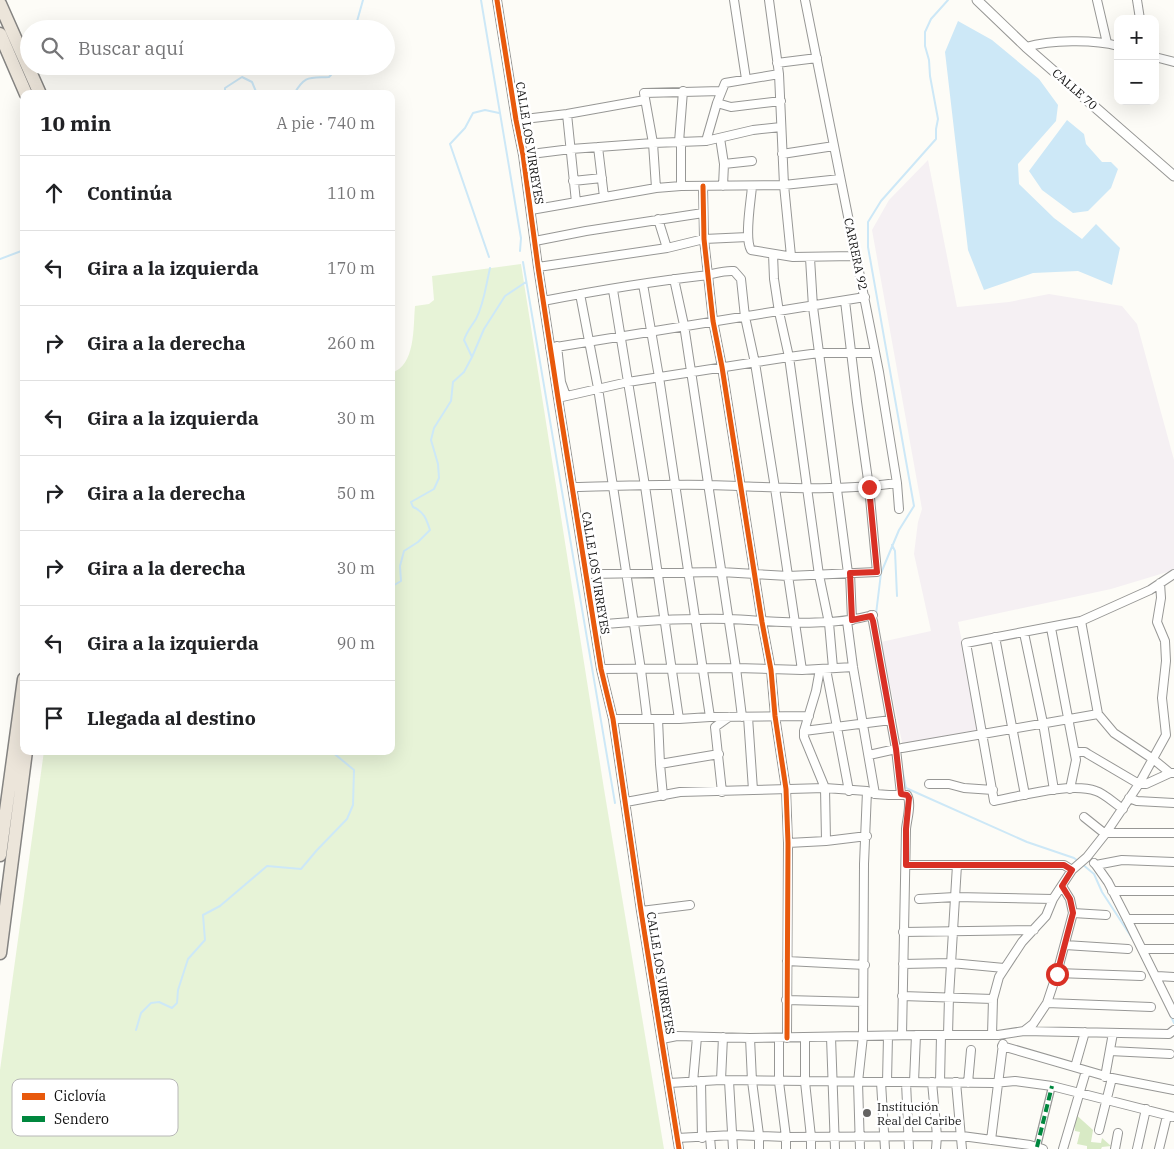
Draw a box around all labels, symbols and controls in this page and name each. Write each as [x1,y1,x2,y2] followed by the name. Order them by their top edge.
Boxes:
[1114,15,1159,105] map controls
[1114,15,1159,60] button: +
[20,20,395,75] search box
[38,34,66,62] icon: search
[78,36,184,60] text: Buscar aquí
[1114,60,1159,105] button: −
[1049,65,1101,113] street label: CALLE 70
[513,81,547,205] street label: CALLE LOS VIRREYES
[40,109,111,137] text: 10 min
[277,113,375,133] text: A pie · 740 m
[40,179,68,207] icon: ahead
[87,181,172,205] text: Continúa
[327,183,375,203] text: 110 m
[841,217,871,291] street label: CARRERA 92
[40,254,68,282] icon: left
[87,256,259,280] text: Gira a la izquierda
[327,258,375,278] text: 170 m
[40,329,68,357] icon: right
[87,331,246,355] text: Gira a la derecha
[327,333,375,353] text: 260 m
[40,404,68,432] icon: left
[87,406,259,430] text: Gira a la izquierda
[337,408,375,428] text: 30 m
[858,476,881,499] route end
[40,479,68,507] icon: right
[87,481,246,505] text: Gira a la derecha
[337,483,375,503] text: 50 m
[579,511,613,635] street label: CALLE LOS VIRREYES
[40,554,68,582] icon: right
[87,556,246,580] text: Gira a la derecha
[337,558,375,578] text: 30 m
[40,629,68,657] icon: left
[87,631,259,655] text: Gira a la izquierda
[337,633,375,653] text: 90 m
[40,704,68,732] icon: arrive
[87,706,256,730] text: Llegada al destino
[644,911,678,1035] street label: CALLE LOS VIRREYES
[1046,963,1069,986] route start
[12,1079,178,1136] legend
[54,1087,107,1105] text: Ciclovía
[877,1099,962,1128] place label: Institución Real del Caribe
[861,1107,873,1119] marker: Institución Real del Caribe
[54,1110,109,1128] text: Sendero

